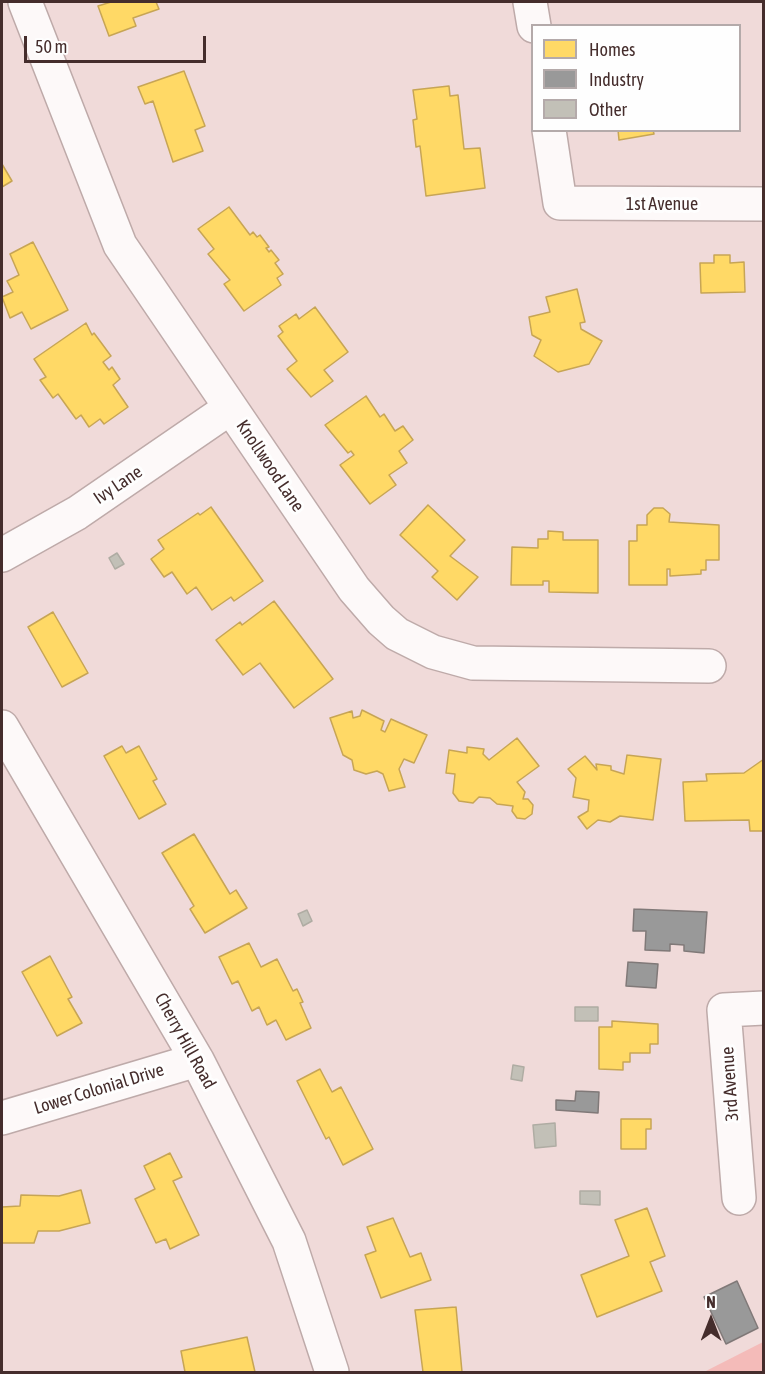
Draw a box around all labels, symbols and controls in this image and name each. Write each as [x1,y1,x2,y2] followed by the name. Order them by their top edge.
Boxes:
[27,24,208,62] scale bar
[531,24,741,132] legend
[35,36,67,57] text: 50 m
[589,39,635,60] text: Homes
[589,69,644,90] text: Industry
[589,99,627,120] text: Other
[626,193,698,215] street label: 1st Avenue
[231,416,309,516] street label: Knollwood Lane
[90,461,146,509] street label: Ivy Lane
[150,989,220,1093] street label: Cherry Hill Road
[717,1046,743,1122] street label: 3rd Avenue
[31,1059,167,1119] street label: Lower Colonial Drive
[681,1290,741,1350] north arrow
[706,1293,716,1311] text: N

